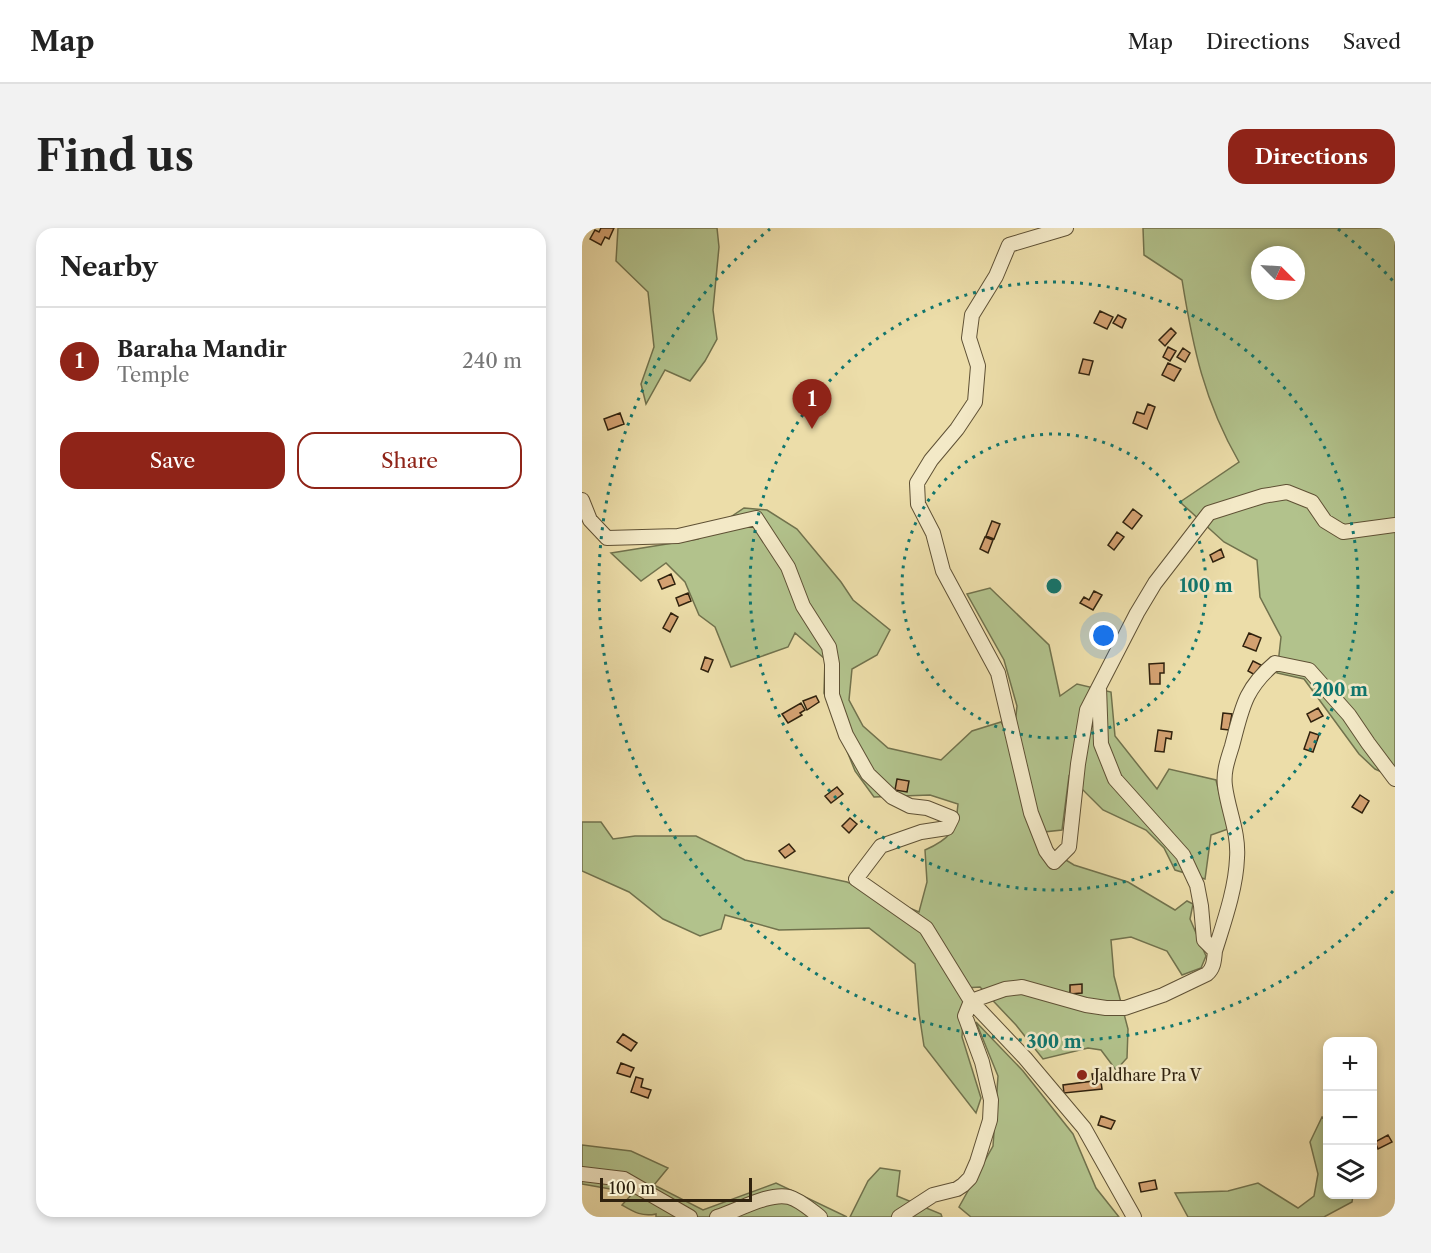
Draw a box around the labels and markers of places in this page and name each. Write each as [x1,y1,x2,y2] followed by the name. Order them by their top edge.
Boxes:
[792,380,832,429] pin: 1
[1044,576,1064,596] centre of rings
[1091,1065,1202,1085] place label: Jaldhare Pra V
[1075,1068,1089,1082] marker: Jaldhare Pra V

